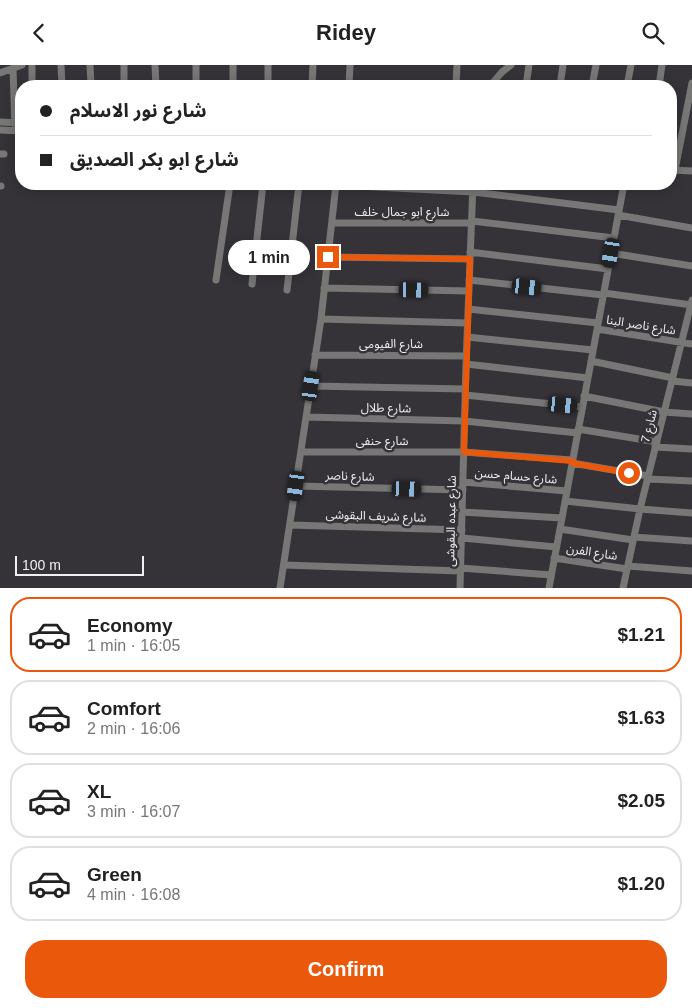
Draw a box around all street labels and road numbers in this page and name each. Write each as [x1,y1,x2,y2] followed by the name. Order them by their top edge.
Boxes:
[355,205,449,221] street label: شارع ابو جمال خلف
[605,313,677,339] street label: شارع ناصر البنا
[359,337,423,353] street label: شارع الفيومى
[361,401,411,417] street label: شارع طلال
[638,408,662,444] street label: شارع 7
[356,434,408,450] street label: شارع حنفى
[474,465,558,489] street label: شارع حسام حسن
[324,468,375,486] street label: شارع ناصر
[443,475,461,567] street label: شارع عبده البقوشى
[325,507,426,527] street label: شارع شريف البقوشى
[565,541,619,565] street label: شارع الفرن

